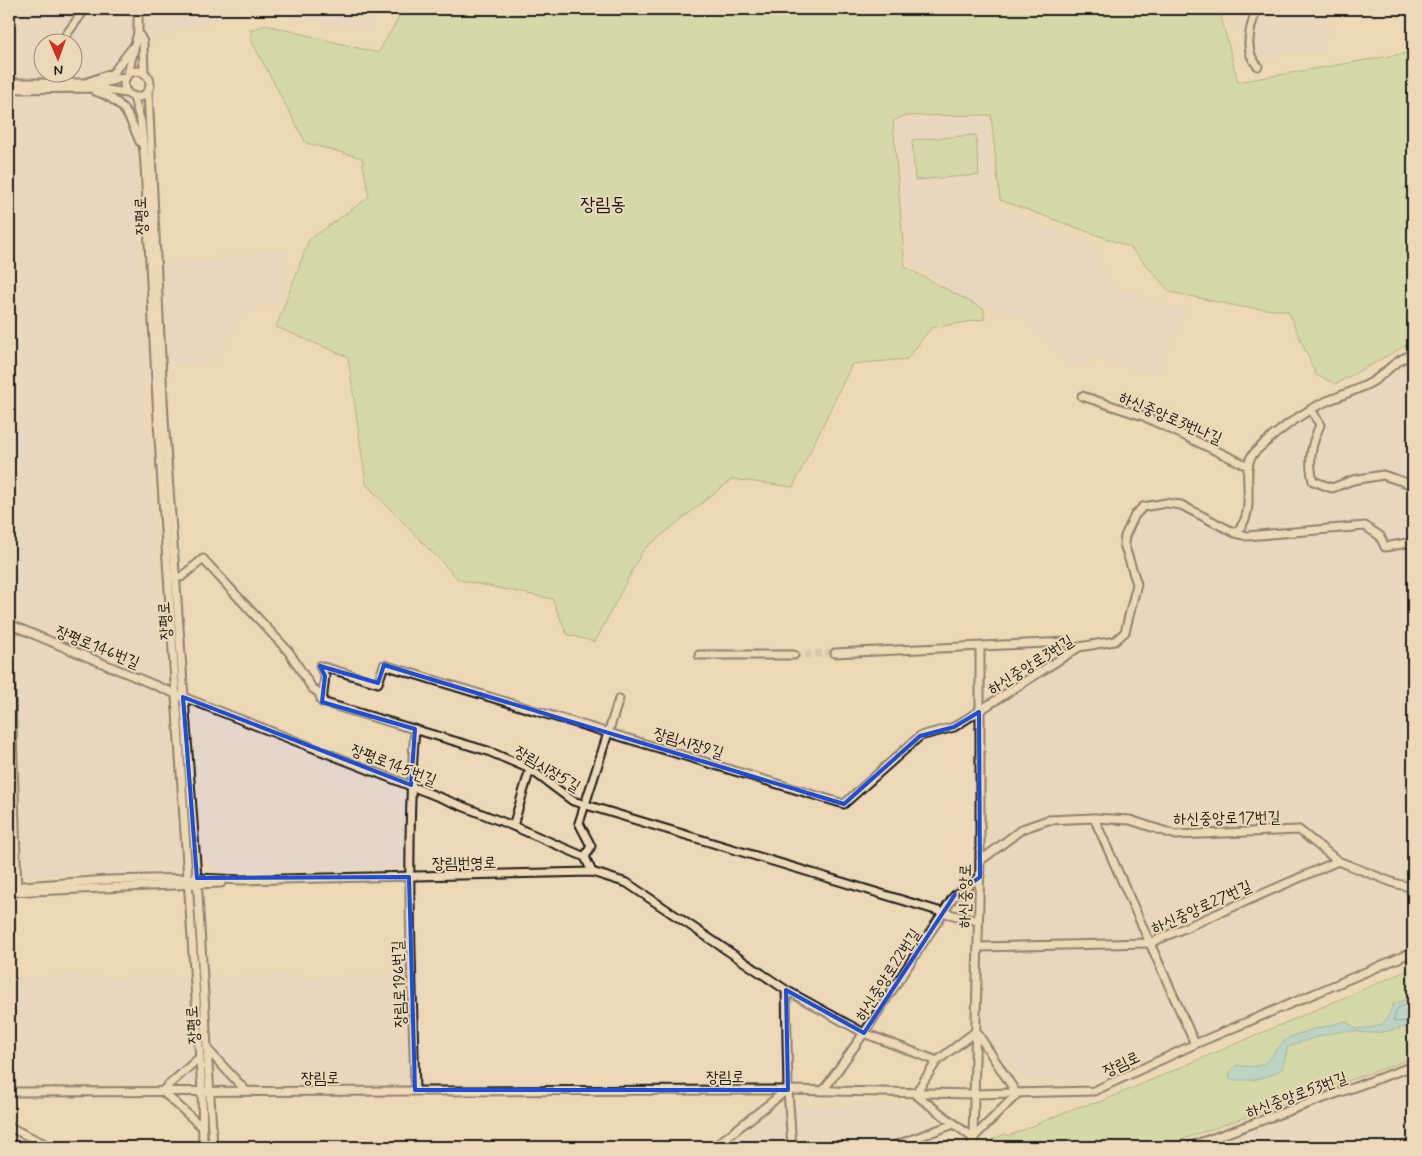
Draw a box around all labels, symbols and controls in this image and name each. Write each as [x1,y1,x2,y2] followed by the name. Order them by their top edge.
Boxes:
[32,32,82,82] north arrow
[53,61,63,79] text: N
[580,192,626,217] district label: 장림동
[130,196,153,236] street label: 장평로
[1116,387,1225,450] street label: 하신중앙로3번나길
[154,601,177,641] street label: 장평로
[52,621,143,674] street label: 장평로146번길
[984,631,1078,700] street label: 하신중앙로3번길
[651,723,726,764] street label: 장림시장9길
[347,739,440,791] street label: 장평로145번길
[510,741,584,797] street label: 장림시장5길
[1173,807,1281,830] street label: 하신중앙로17번길
[432,852,496,875] street label: 장림번영로
[954,864,977,928] street label: 하신중앙로
[1148,876,1255,939] street label: 하신중앙로27번길
[851,925,926,1025] street label: 하신중앙로22번길
[387,940,412,1028] street label: 장림로196번길
[182,1005,205,1045] street label: 장평로
[1100,1047,1144,1082] street label: 장림로
[706,1067,744,1088] street label: 장림로
[1243,1067,1350,1123] street label: 하신중앙로53번길
[301,1068,339,1089] street label: 장림로

